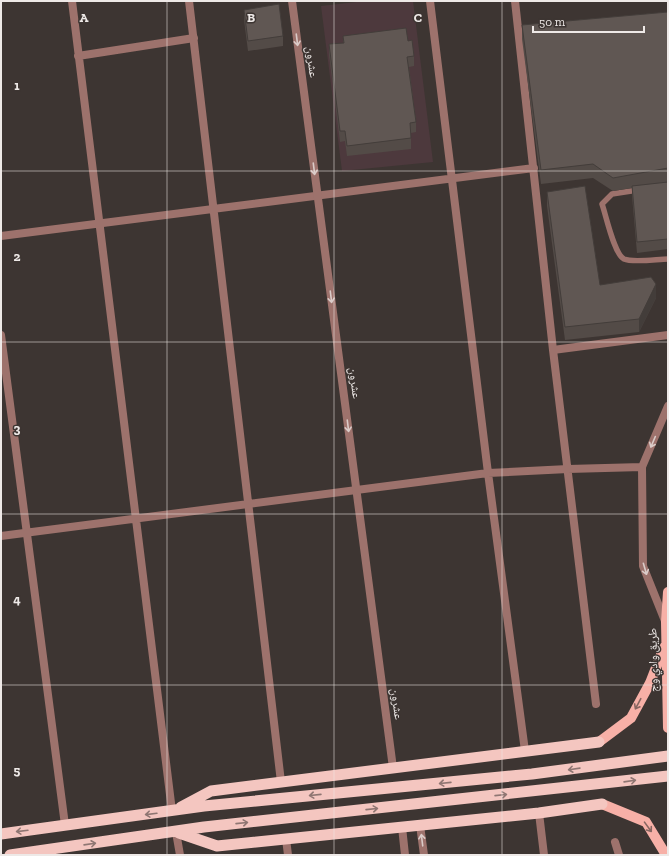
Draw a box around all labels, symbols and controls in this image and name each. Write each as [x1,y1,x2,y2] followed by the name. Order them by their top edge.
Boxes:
[533,8,644,34] scale bar
[80,10,89,25] text: A
[247,10,255,25] text: B
[414,10,422,25] text: C
[539,15,566,29] text: 50 m
[293,33,301,46] one-way arrow
[303,46,321,78] street label: عشرون
[14,78,20,93] text: 1
[310,162,318,175] one-way arrow
[14,249,21,264] text: 2
[327,291,335,304] one-way arrow
[346,367,364,399] street label: عشرون
[344,419,352,432] one-way arrow
[14,421,21,436] text: 3
[648,435,656,447] one-way arrow
[642,563,649,576] one-way arrow
[13,592,21,607] text: 4
[645,628,664,692] street label: طريق وادي وج
[388,688,406,720] street label: عشرون
[634,698,641,710] one-way arrow
[14,763,21,778] text: 5
[568,765,581,772] one-way arrow
[623,777,636,785] one-way arrow
[439,779,452,786] one-way arrow
[309,792,322,799] one-way arrow
[494,792,507,799] one-way arrow
[365,806,378,813] one-way arrow
[145,810,158,818] one-way arrow
[235,819,248,827] one-way arrow
[644,821,652,832] one-way arrow
[16,827,29,835] one-way arrow
[418,834,426,847] one-way arrow
[83,840,96,848] one-way arrow

